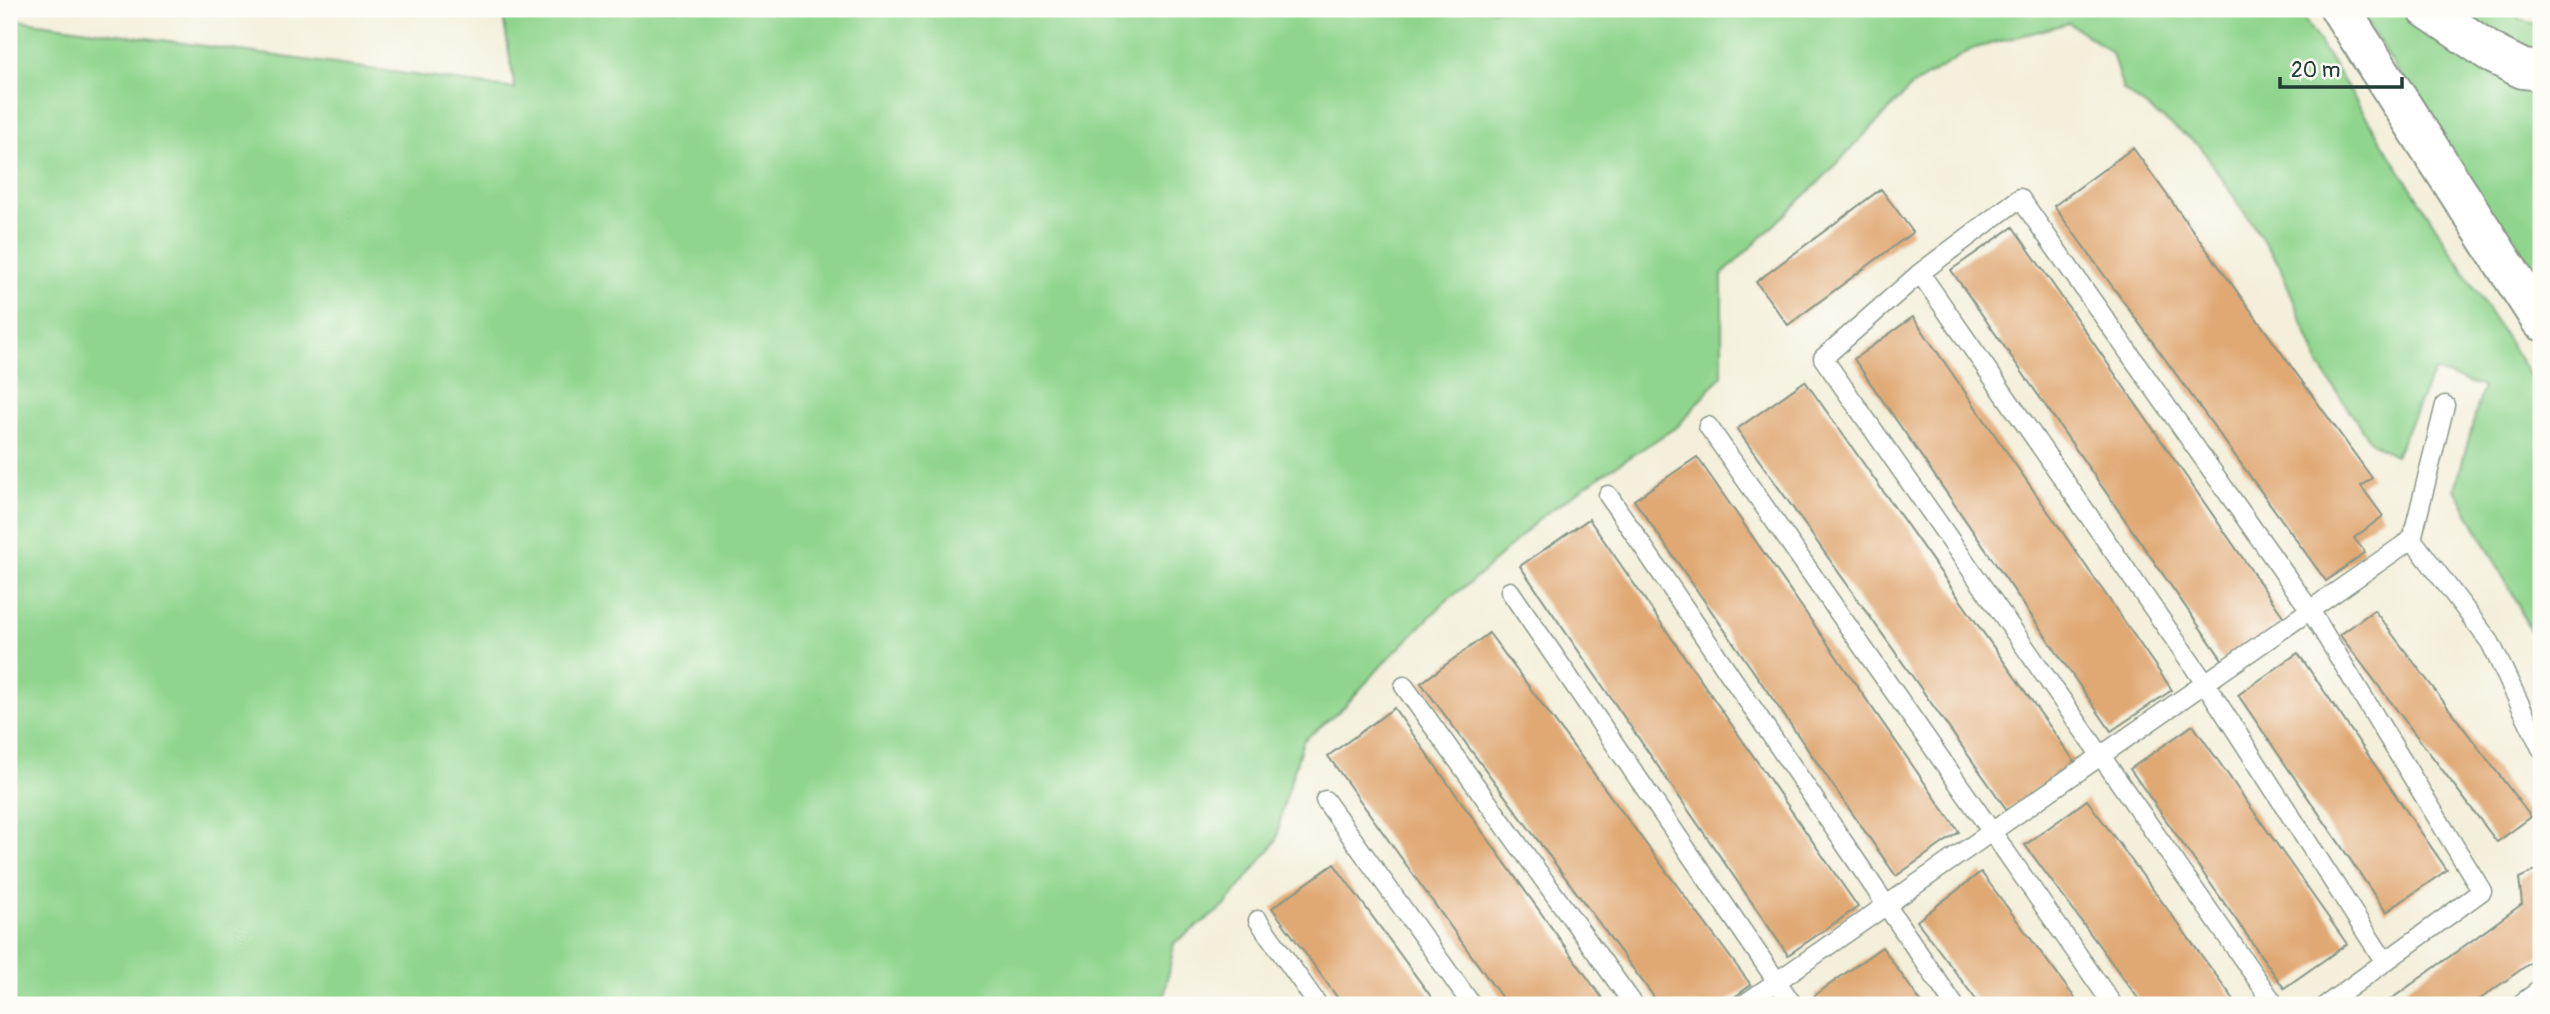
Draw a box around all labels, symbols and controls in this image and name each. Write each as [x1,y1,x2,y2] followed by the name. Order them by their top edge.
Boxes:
[2280,46,2403,90] scale bar
[2291,57,2340,84] text: 20 m

